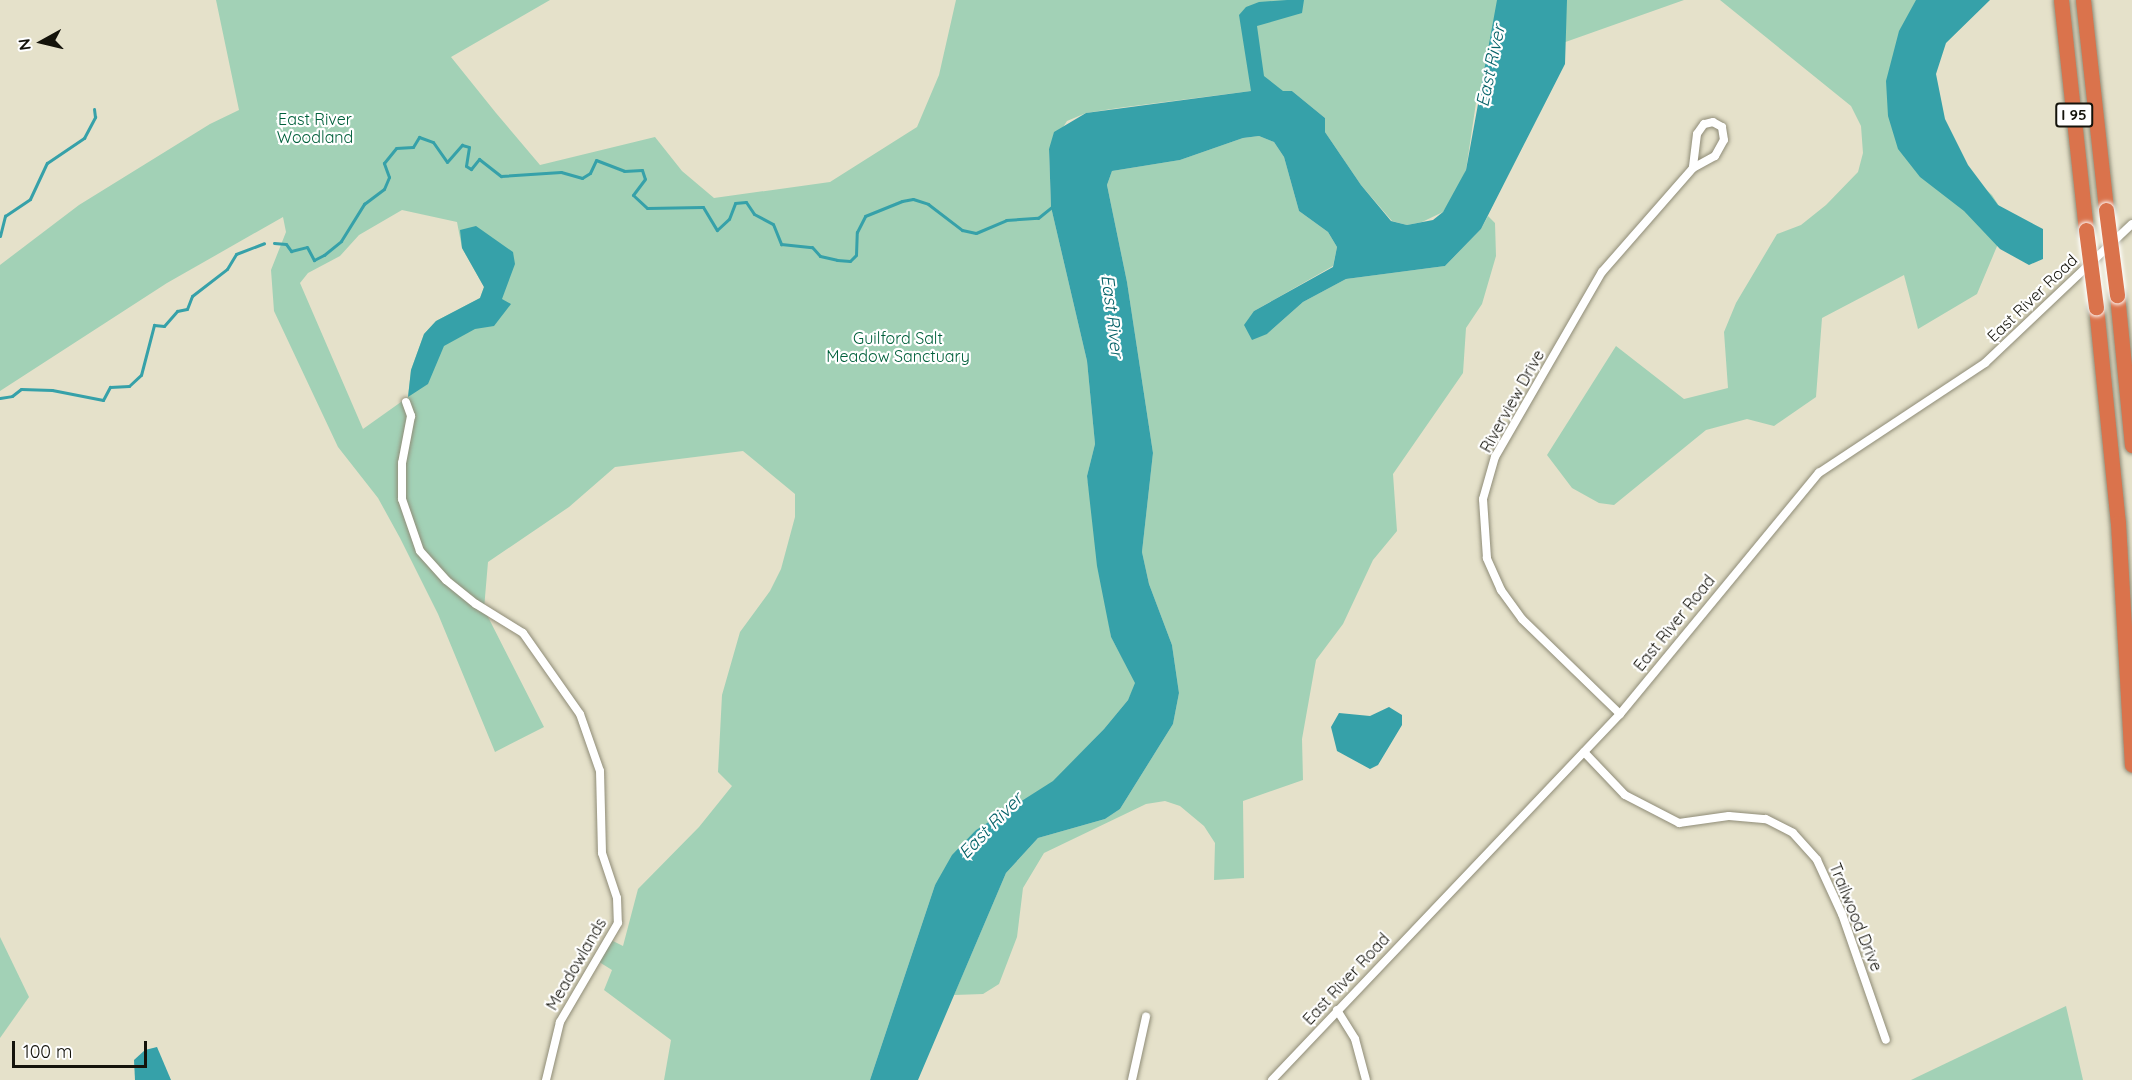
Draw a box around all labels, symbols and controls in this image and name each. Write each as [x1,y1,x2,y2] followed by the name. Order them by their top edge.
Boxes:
[12,12,72,72] north arrow
[1472,23,1510,109] water label: East River
[13,37,35,52] text: N
[2054,103,2094,127] road number: I 95
[277,109,353,147] park label: East River Woodland
[1983,250,2081,346] street label: East River Road
[1096,273,1128,359] water label: East River
[826,328,970,366] park label: Guilford Salt Meadow Sanctuary
[1476,346,1548,456] street label: Riverview Drive
[1629,571,1719,675] street label: East River Road
[954,789,1028,863] water label: East River
[1826,860,1886,974] street label: Trailwood Drive
[542,914,610,1014] street label: Meadowlands
[1299,929,1393,1029] street label: East River Road
[15,1029,150,1067] scale bar
[23,1040,72,1063] text: 100 m

